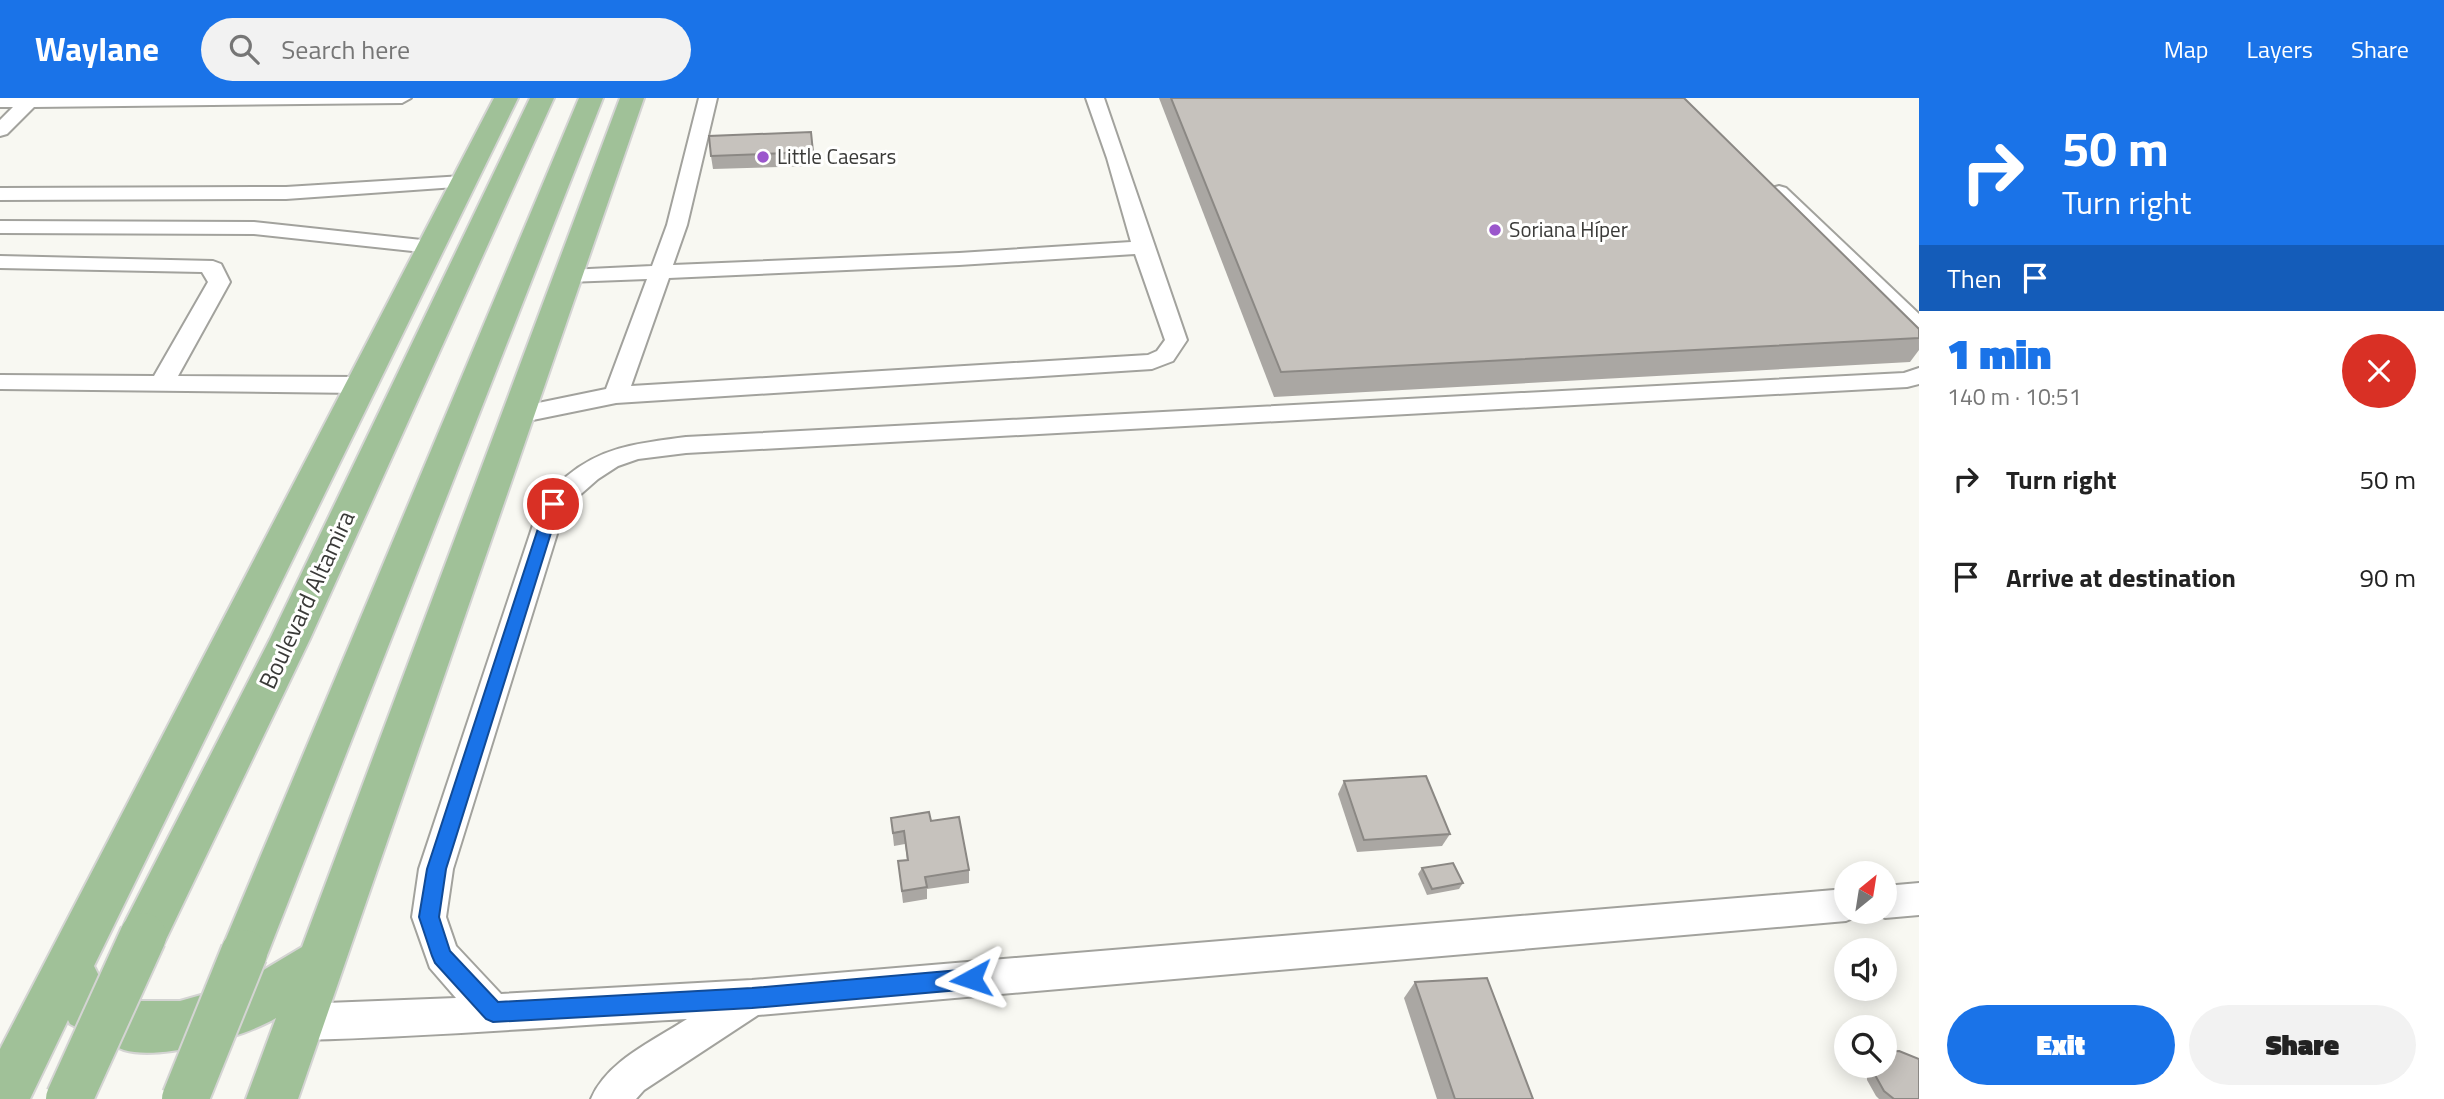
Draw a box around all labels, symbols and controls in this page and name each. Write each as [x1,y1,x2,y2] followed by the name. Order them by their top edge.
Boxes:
[201,18,691,81] search box
[35,24,159,74] text: Waylane
[225,30,263,68] icon: search
[281,30,410,69] text: Search here
[2164,31,2209,67] text: Map
[2247,31,2313,67] text: Layers
[2351,31,2409,67] text: Share
[2062,110,2169,185] text: 50 m
[1947,126,2038,217] icon: right
[777,140,896,172] place label: Little Caesars
[755,149,771,165] marker: Little Caesars
[2062,178,2191,226] text: Turn right
[1509,213,1628,245] place label: Soriana Híper
[1487,222,1503,238] marker: Soriana Híper
[1947,259,2002,298] text: Then
[2016,259,2054,297] icon: arrive
[1947,321,2051,385] text: 1 min
[2342,334,2416,408] button: close
[1947,379,2082,414] text: 140 m · 10:51
[1947,460,1985,498] icon: right
[2006,460,2117,499] text: Turn right
[2359,460,2416,499] text: 50 m
[523,474,583,534] pin
[534,485,572,523] icon: arrive
[249,505,363,695] street label: Boulevard Altamira
[1947,558,1985,596] icon: arrive
[2006,558,2236,597] text: Arrive at destination
[2359,558,2416,597] text: 90 m
[1834,861,1897,924] north arrow
[1834,861,1897,1078] map controls
[1834,938,1897,1001] button: sound
[934,942,1008,1016] position arrow
[1947,1005,2175,1085] button: Exit
[2189,1005,2416,1085] button: Share
[1834,1015,1897,1078] button: search

